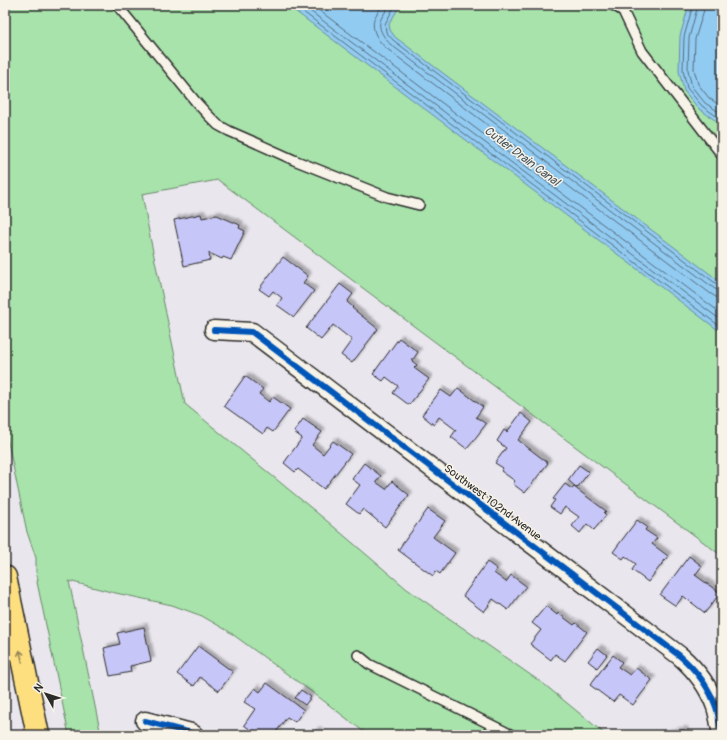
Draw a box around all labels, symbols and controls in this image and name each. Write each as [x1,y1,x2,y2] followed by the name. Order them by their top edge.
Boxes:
[481,123,563,190] water label: Cutler Drain Canal
[442,462,544,543] street label: Southwest 102nd Avenue
[17,650,25,663] one-way arrow
[26,674,66,714] north arrow
[31,681,46,695] text: N

